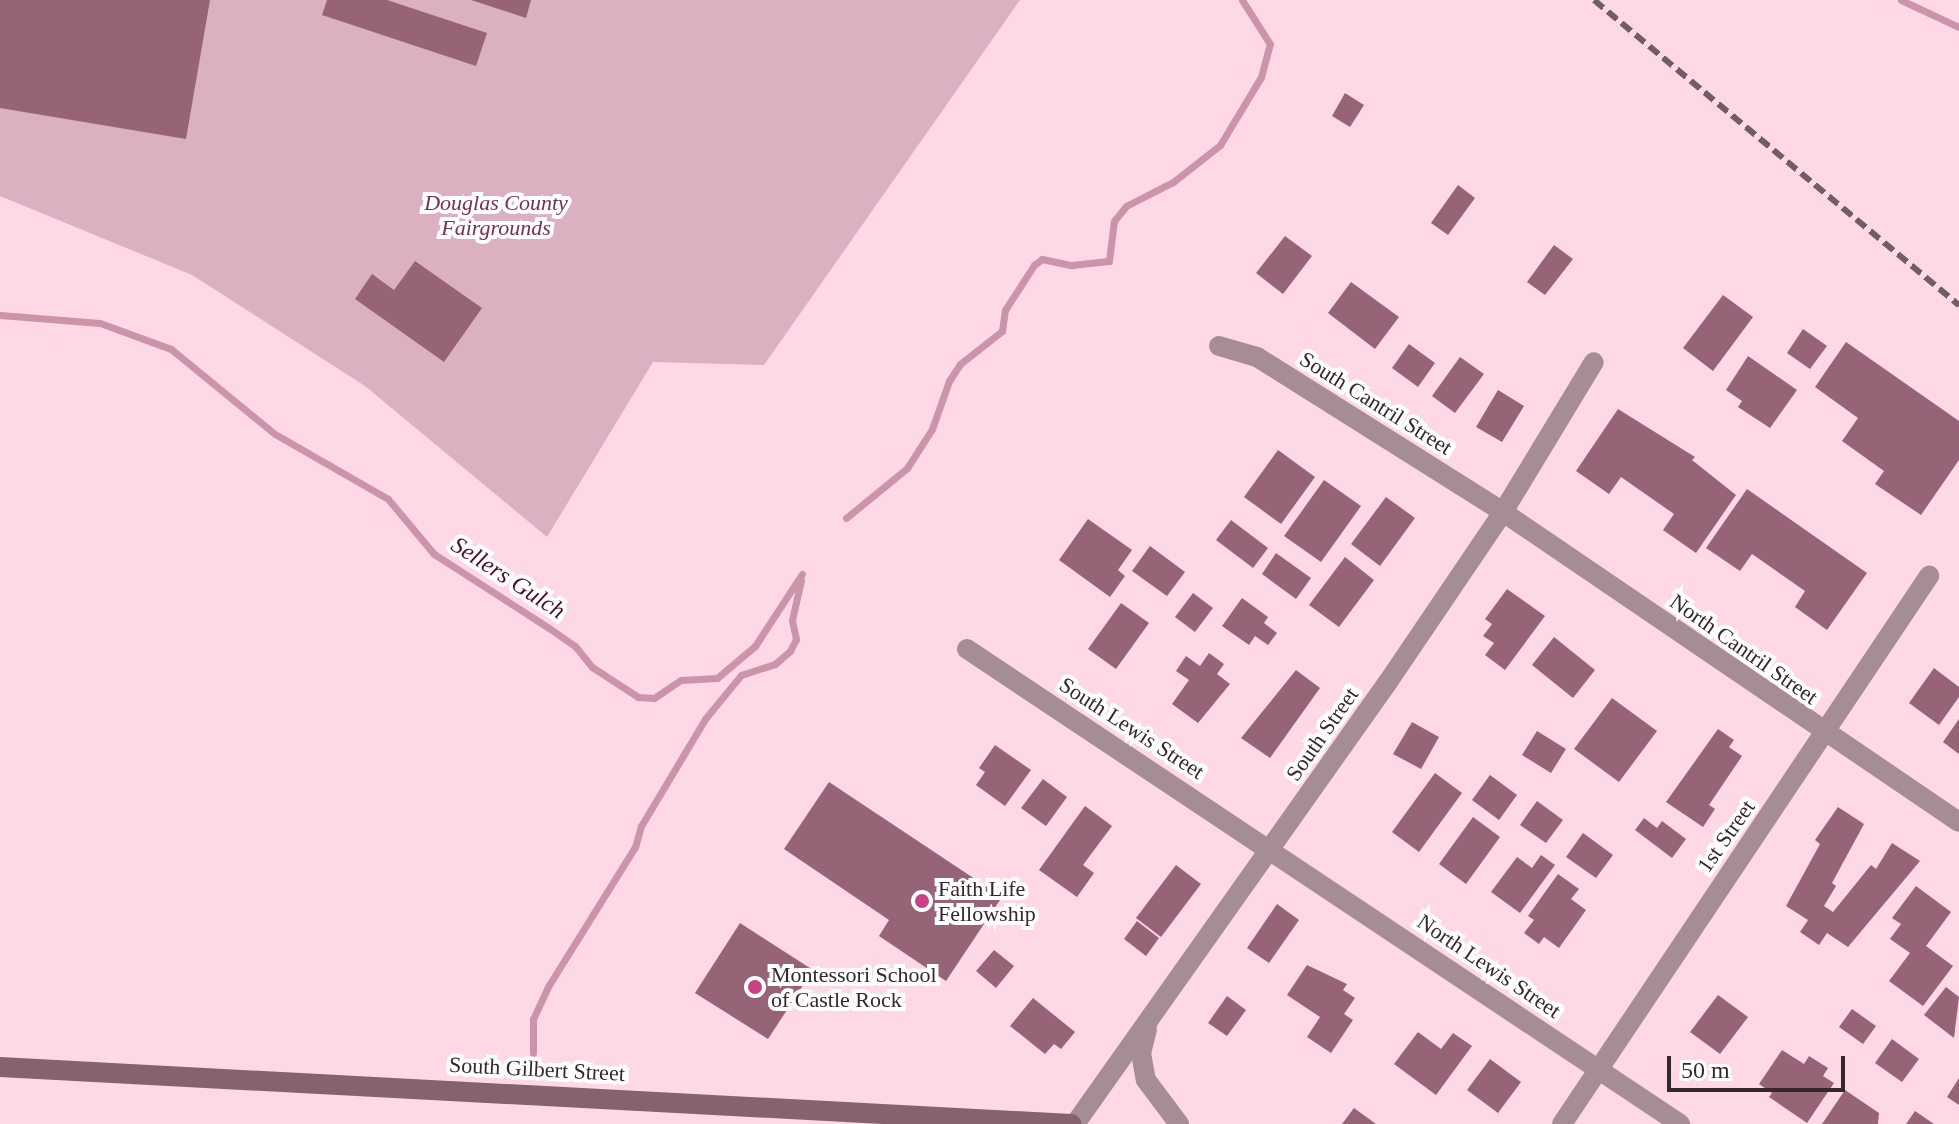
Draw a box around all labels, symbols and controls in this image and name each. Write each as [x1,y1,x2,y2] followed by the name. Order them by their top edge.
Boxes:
[424,189,568,240] park label: Douglas County Fairgrounds
[1295,346,1457,460] street label: South Cantril Street
[446,531,570,625] water label: Sellers Gulch
[1665,588,1823,710] street label: North Cantril Street
[1055,671,1209,785] street label: South Lewis Street
[1280,682,1364,786] street label: South Street
[1692,795,1760,877] street label: 1st Street
[938,875,1036,926] place label: Faith Life Fellowship
[913,892,931,910] marker: Faith Life Fellowship
[1412,908,1566,1024] street label: North Lewis Street
[771,961,937,1012] place label: Montessori School of Castle Rock
[746,978,764,996] marker: Montessori School of Castle Rock
[1671,1040,1849,1090] scale bar
[448,1051,626,1087] street label: South Gilbert Street
[1681,1057,1730,1083] text: 50 m

